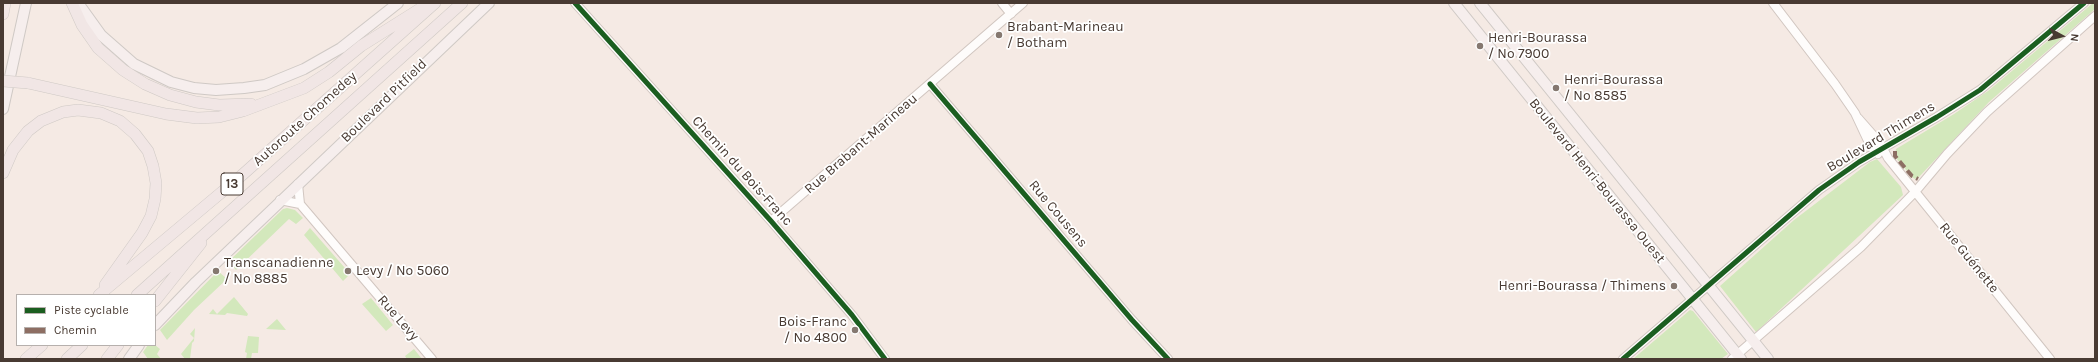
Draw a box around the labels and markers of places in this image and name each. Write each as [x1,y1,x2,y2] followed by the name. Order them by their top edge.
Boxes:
[1007,19,1124,52] place label: Brabant-Marineau / Botham
[994,30,1004,40] marker: Brabant-Marineau / Botham
[1488,30,1587,62] place label: Henri-Bourassa / No 7900
[1475,41,1485,51] marker: Henri-Bourassa / No 7900
[1564,72,1663,104] place label: Henri-Bourassa / No 8585
[1551,83,1561,93] marker: Henri-Bourassa / No 8585
[224,255,333,288] place label: Transcanadienne / No 8885
[356,263,449,279] place label: Levy / No 5060
[211,266,221,276] marker: Transcanadienne / No 8885
[343,266,353,276] marker: Levy / No 5060
[1498,278,1666,294] place label: Henri-Bourassa / Thimens
[1669,281,1679,291] marker: Henri-Bourassa / Thimens
[778,314,847,346] place label: Bois-Franc / No 4800
[850,325,860,335] marker: Bois-Franc / No 4800

